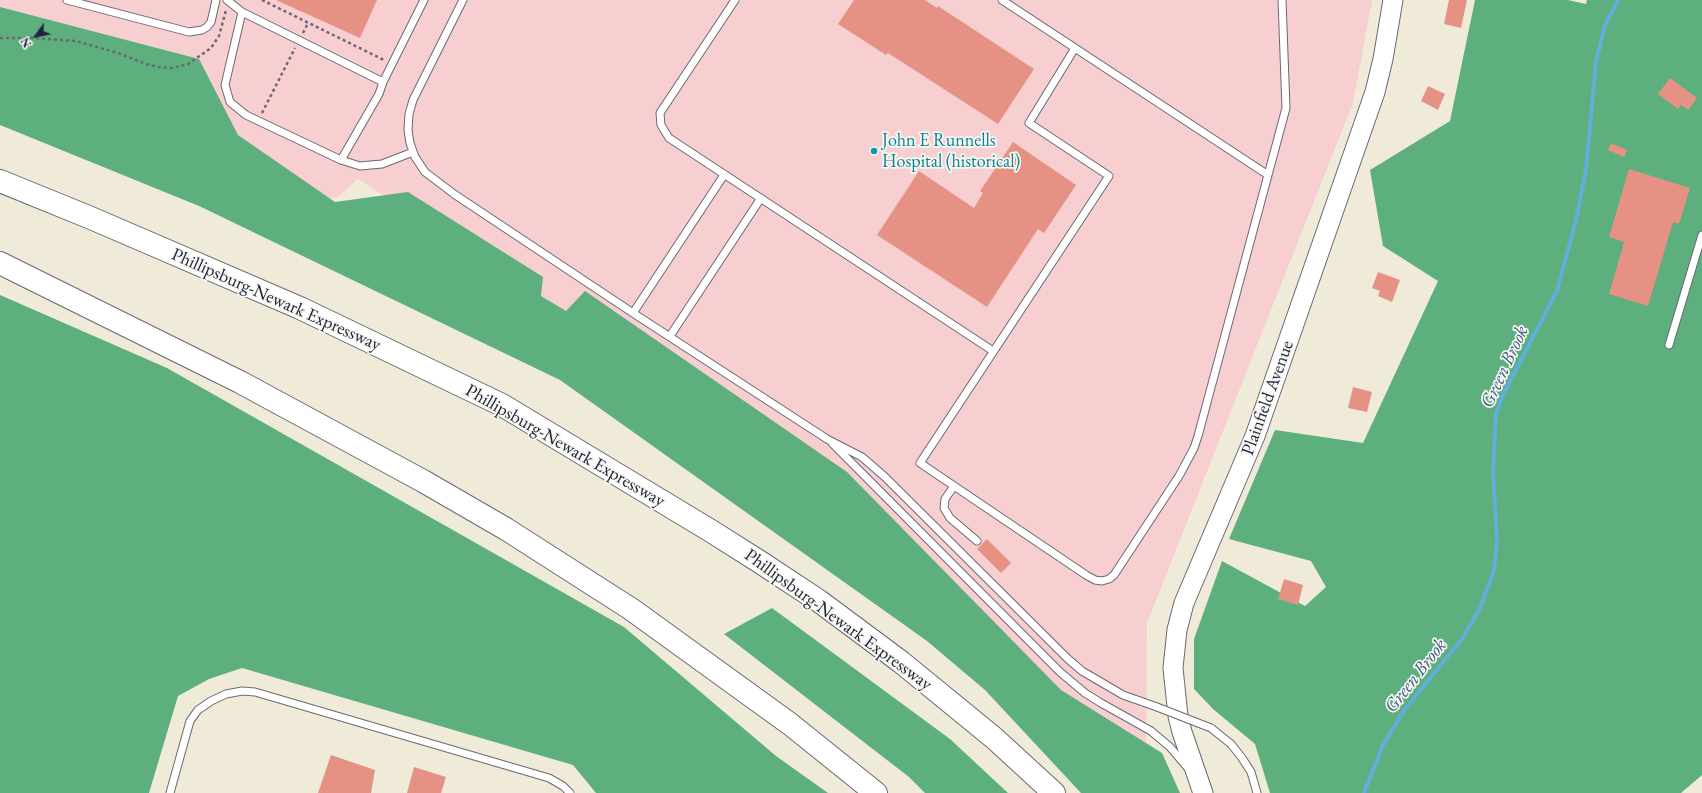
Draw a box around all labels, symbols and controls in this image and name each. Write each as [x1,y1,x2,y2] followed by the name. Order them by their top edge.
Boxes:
[16,16,56,56] north arrow
[18,35,34,50] text: N
[882,130,1020,172] place label: John E Runnells Hospital (historical)
[869,146,879,156] marker: John E Runnells Hospital (historical)
[168,244,384,356] street label: Phillipsburg-Newark Expressway
[1476,322,1534,412] water label: Green Brook
[1237,338,1299,458] street label: Plainfield Avenue
[461,380,669,512] street label: Phillipsburg-Newark Expressway
[740,545,936,695] street label: Phillipsburg-Newark Expressway
[1380,634,1452,718] water label: Green Brook

